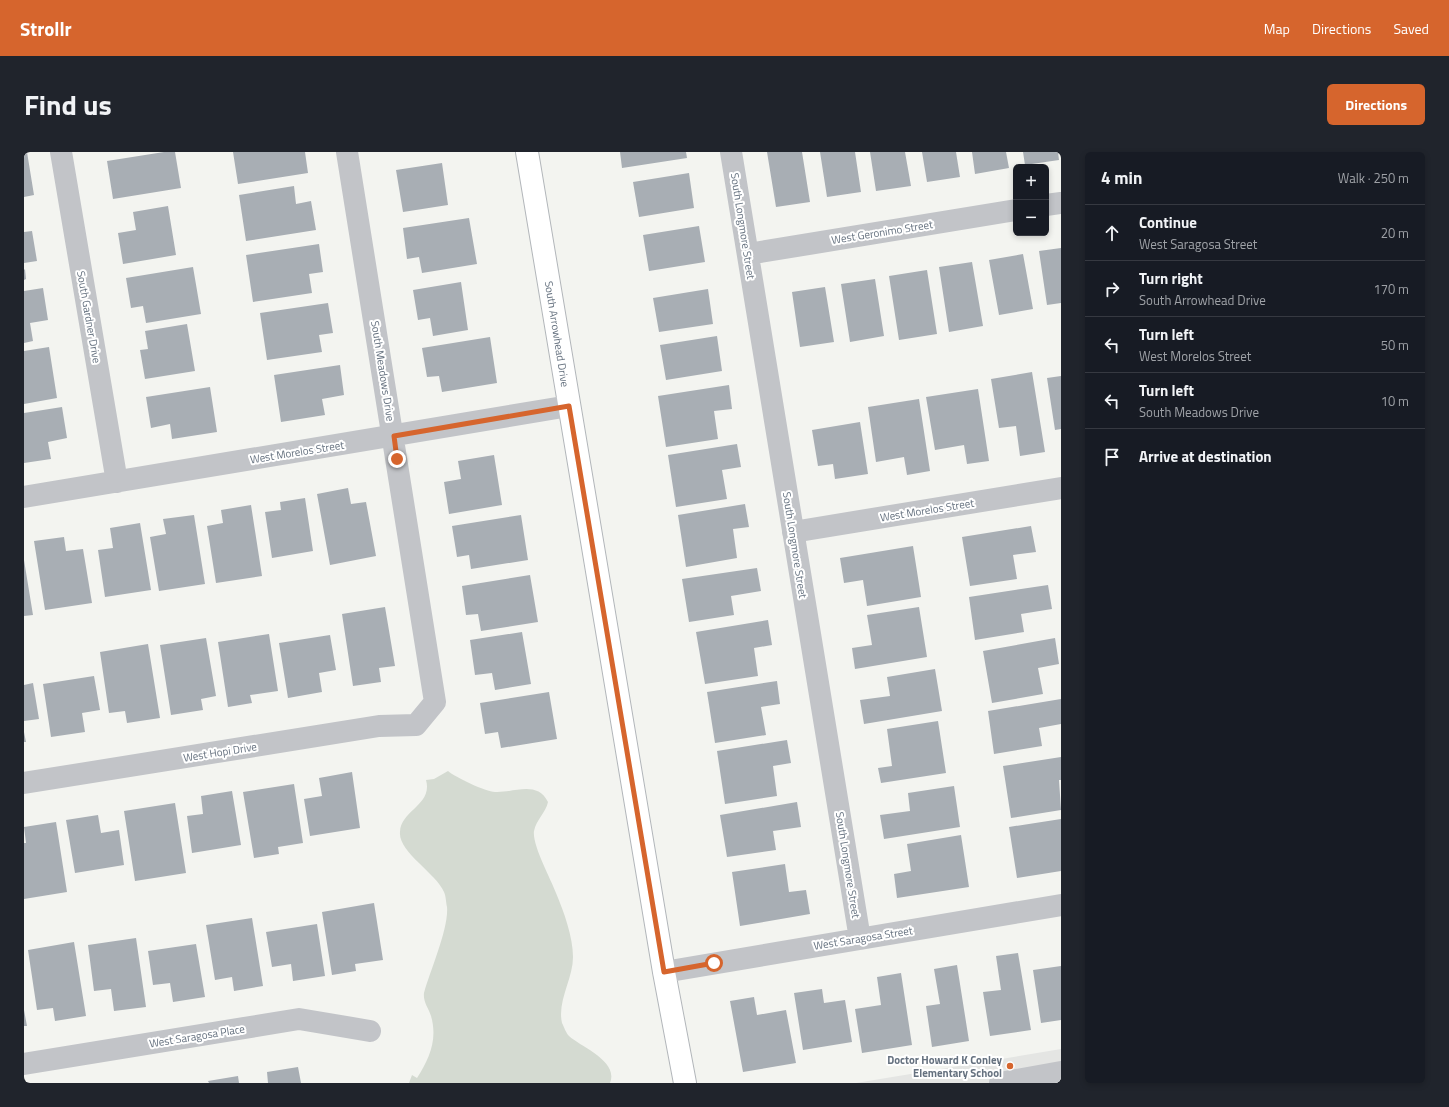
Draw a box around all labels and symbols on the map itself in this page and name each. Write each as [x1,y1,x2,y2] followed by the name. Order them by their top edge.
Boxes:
[727,172,759,280] street label: South Longmore Street
[830,216,934,248] street label: West Geronimo Street
[73,270,105,365] street label: South Gardner Drive
[541,280,573,389] street label: South Arrowhead Drive
[367,320,399,423] street label: South Meadows Drive
[249,437,345,467] street label: West Morelos Street
[388,450,406,468] route end
[779,491,811,599] street label: South Longmore Street
[879,495,975,525] street label: West Morelos Street
[182,738,258,766] street label: West Hopi Drive
[832,811,864,919] street label: South Longmore Street
[812,922,914,954] street label: West Saragosa Street
[705,954,723,972] route start
[148,1020,246,1051] street label: West Saragosa Place
[887,1052,1002,1081] place label: Doctor Howard K Conley Elementary School
[1005,1061,1015,1071] marker: Doctor Howard K Conley Elementary School

